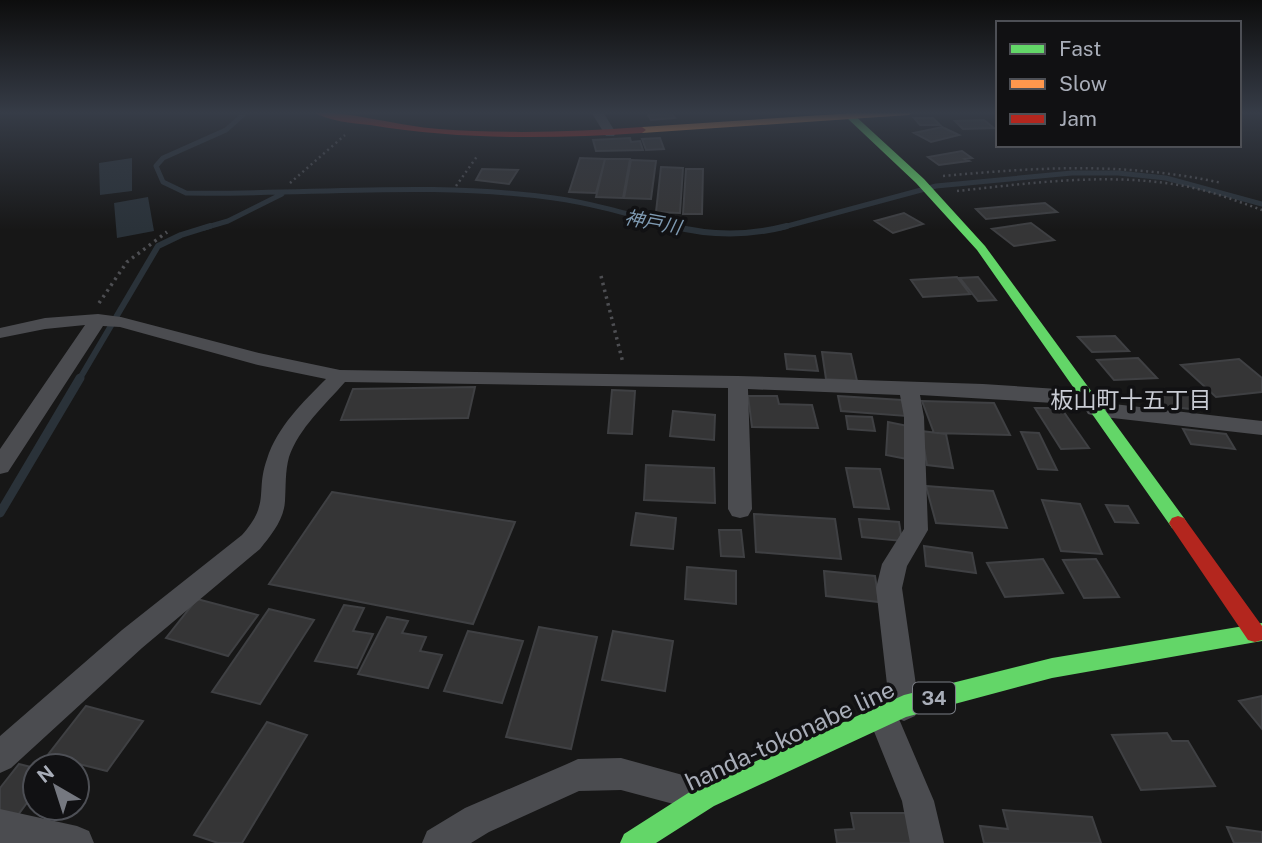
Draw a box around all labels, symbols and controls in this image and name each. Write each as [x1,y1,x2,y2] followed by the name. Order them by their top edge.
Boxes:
[996,21,1241,147] legend
[1059,36,1101,61] text: Fast
[1059,71,1107,96] text: Slow
[1059,106,1097,131] text: Jam
[623,206,685,239] water label: 神戸川
[1051,386,1212,413] district label: 板山町十五丁目
[681,674,899,796] street label: handa-tokonabe line
[913,682,955,713] road number: 34
[21,752,91,822] north arrow
[33,761,58,787] text: N

